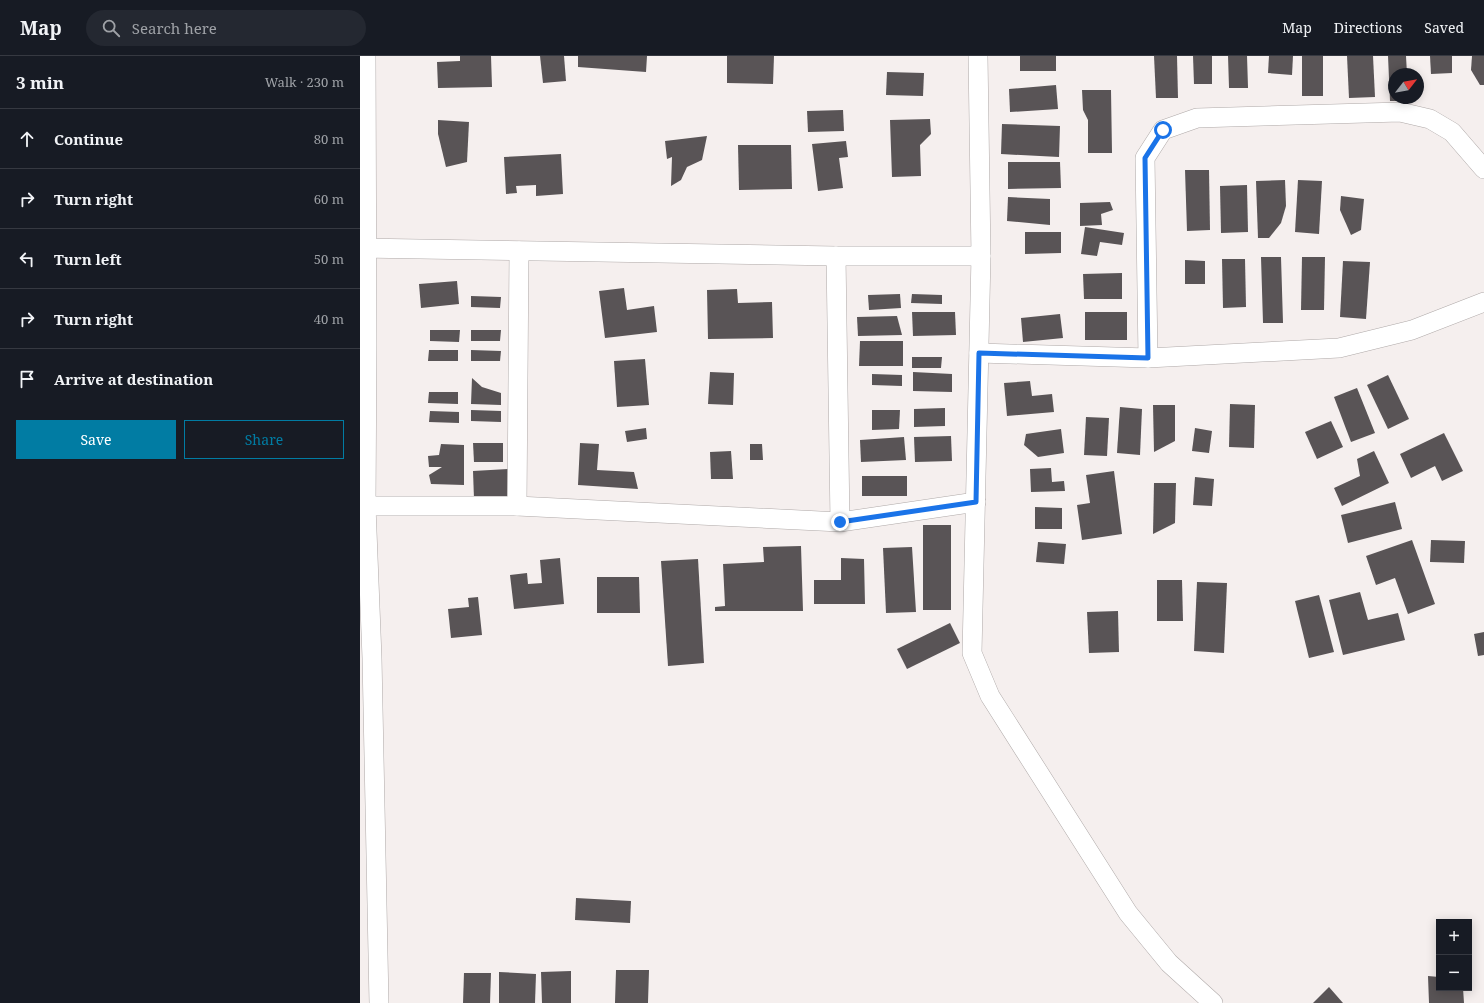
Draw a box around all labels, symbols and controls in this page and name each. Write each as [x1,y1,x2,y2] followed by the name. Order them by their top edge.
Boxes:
[86,10,366,46] search box
[20,15,62,41] text: Map
[100,17,122,39] icon: search
[132,18,217,38] text: Search here
[1282,18,1312,37] text: Map
[1334,18,1402,37] text: Directions
[1424,18,1464,37] text: Saved
[1388,68,1424,104] north arrow
[16,71,64,94] text: 3 min
[265,73,344,91] text: Walk · 230 m
[1154,121,1172,139] route start
[16,128,38,150] icon: ahead
[54,129,123,149] text: Continue
[314,130,344,148] text: 80 m
[16,188,38,210] icon: right
[54,189,133,209] text: Turn right
[314,190,344,208] text: 60 m
[16,248,38,270] icon: left
[54,249,122,269] text: Turn left
[314,250,344,268] text: 50 m
[16,308,38,330] icon: right
[54,309,133,329] text: Turn right
[314,310,344,328] text: 40 m
[16,368,38,390] icon: arrive
[54,369,213,389] text: Arrive at destination
[16,420,176,459] button: Save
[184,420,344,459] button: Share
[831,513,849,531] route end
[1436,919,1472,991] map controls
[1436,919,1472,955] button: +
[1436,955,1472,991] button: −

